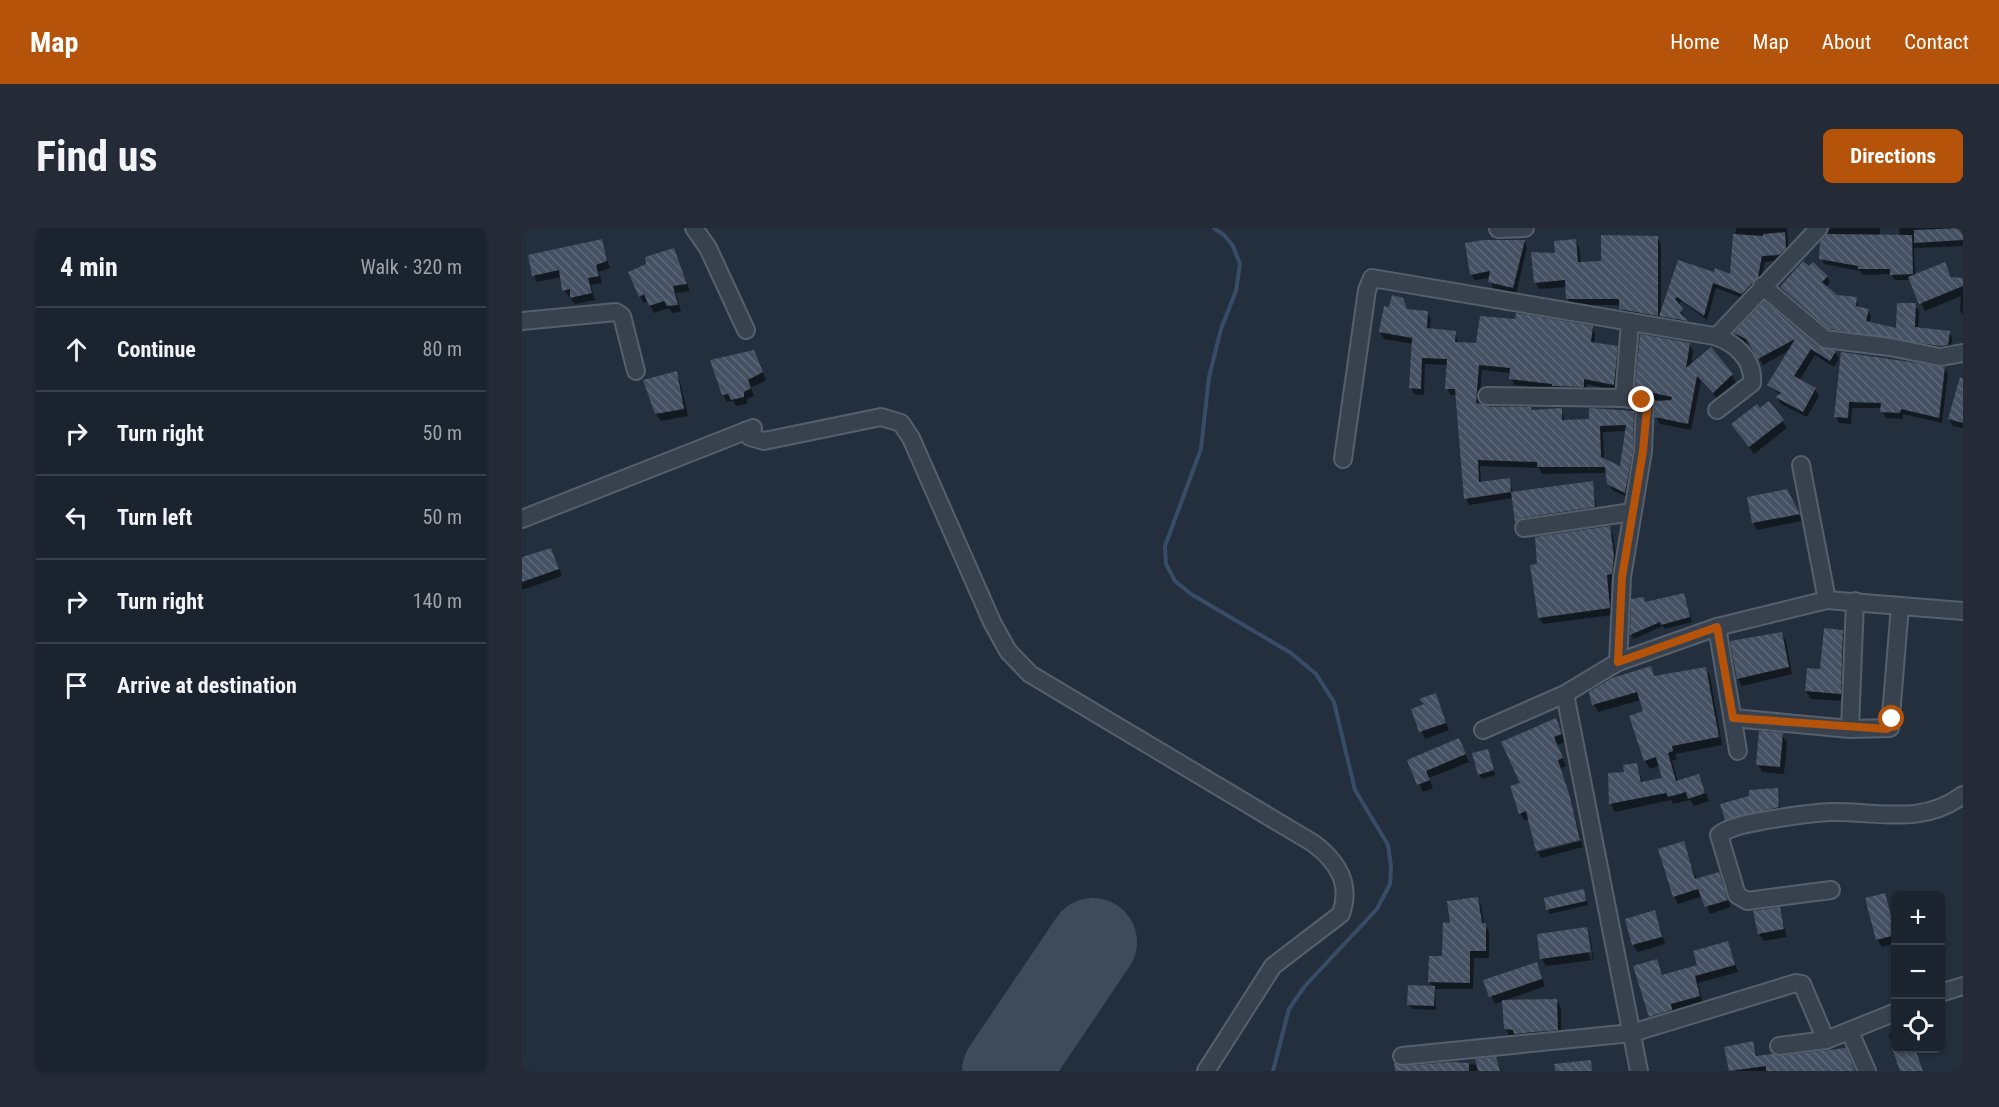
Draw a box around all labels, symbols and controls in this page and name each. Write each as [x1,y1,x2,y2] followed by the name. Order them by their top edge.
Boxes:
[30,26,78,59] text: Map
[1670,30,1720,54] text: Home
[1753,30,1789,54] text: Map
[1822,30,1871,54] text: About
[1904,30,1969,54] text: Contact
[1823,129,1963,183] button: Directions
[36,132,157,181] text: Find us
[60,252,118,282] text: 4 min
[361,255,462,279] text: Walk · 320 m
[60,333,93,366] icon: ahead
[117,337,196,362] text: Continue
[423,337,462,361] text: 80 m
[1628,386,1654,412] route end
[60,417,93,450] icon: right
[117,421,204,446] text: Turn right
[423,421,462,445] text: 50 m
[60,501,93,534] icon: left
[117,505,192,530] text: Turn left
[423,505,462,529] text: 50 m
[60,585,93,618] icon: right
[117,589,204,614] text: Turn right
[413,589,462,613] text: 140 m
[60,669,93,702] icon: arrive
[117,673,297,698] text: Arrive at destination
[1878,705,1904,731] route start
[1891,891,1945,1053] map controls
[1891,891,1945,945] button: +
[1891,945,1945,999] button: −
[1891,999,1945,1053] button: locate

